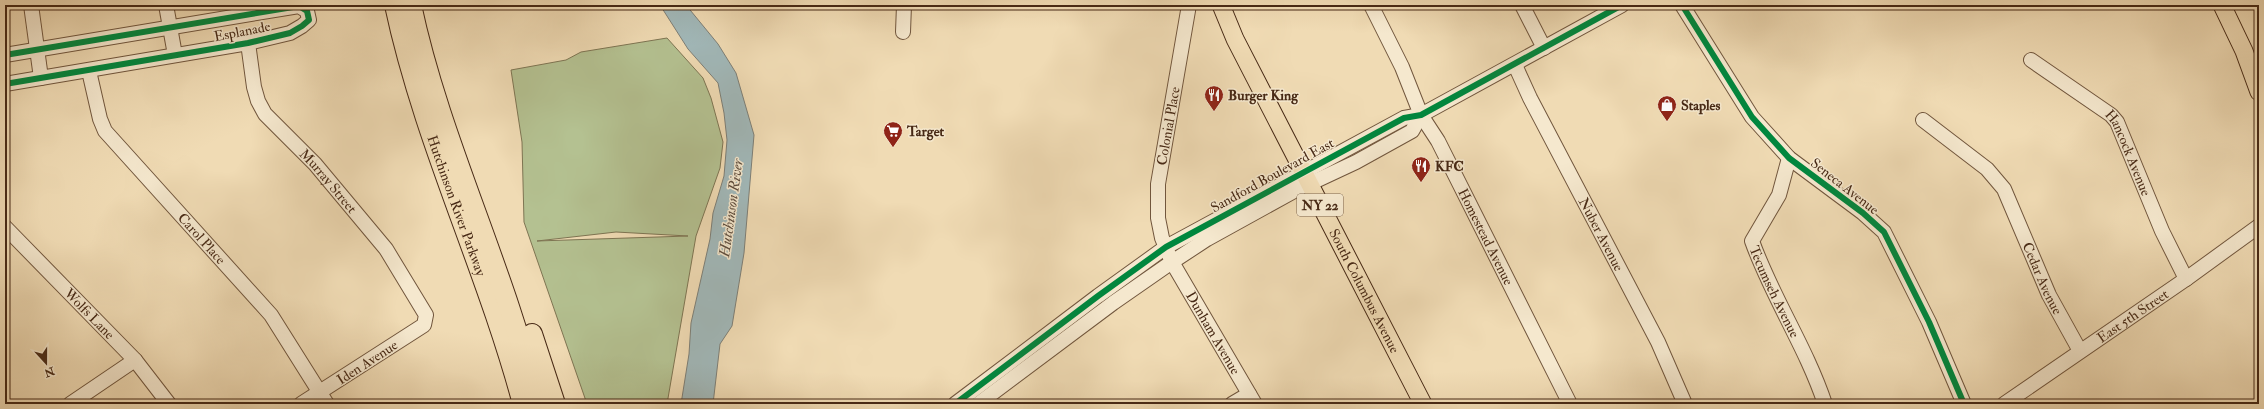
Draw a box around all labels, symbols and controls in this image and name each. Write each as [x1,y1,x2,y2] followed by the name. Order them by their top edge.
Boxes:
[213,18,272,46] street label: Esplanade
[1203,84,1225,112] restaurant icon: Burger King
[1153,85,1184,167] street label: Colonial Place
[1228,87,1299,105] place label: Burger King
[1656,94,1678,122] shop icon: Staples
[1681,97,1720,115] place label: Staples
[2101,106,2155,199] street label: Hancock Avenue
[882,120,904,148] supermarket icon: Target
[906,123,944,141] place label: Target
[423,133,490,279] street label: Hutchinson River Parkway
[1208,134,1337,216] street label: Sandford Boulevard East
[296,145,361,217] street label: Murray Street
[1410,155,1432,183] restaurant icon: KFC
[1807,155,1882,218] street label: Seneca Avenue
[715,156,748,259] water label: Hutchinson River
[1435,158,1464,175] place label: KFC
[1454,186,1517,288] street label: Homestead Avenue
[1297,194,1343,216] road number: NY 22
[1575,195,1627,274] street label: Nuber Avenue
[174,210,229,268] street label: Carol Place
[1325,226,1403,356] street label: South Columbus Avenue
[2019,240,2066,318] street label: Cedar Avenue
[1745,243,1803,341] street label: Tecumseh Avenue
[60,284,118,343] street label: Wolfs Lane
[2094,285,2172,347] street label: East 5th Street
[1182,288,1244,378] street label: Dunham Avenue
[334,336,401,388] street label: Iden Avenue
[26,343,66,383] north arrow
[41,364,57,380] text: N

